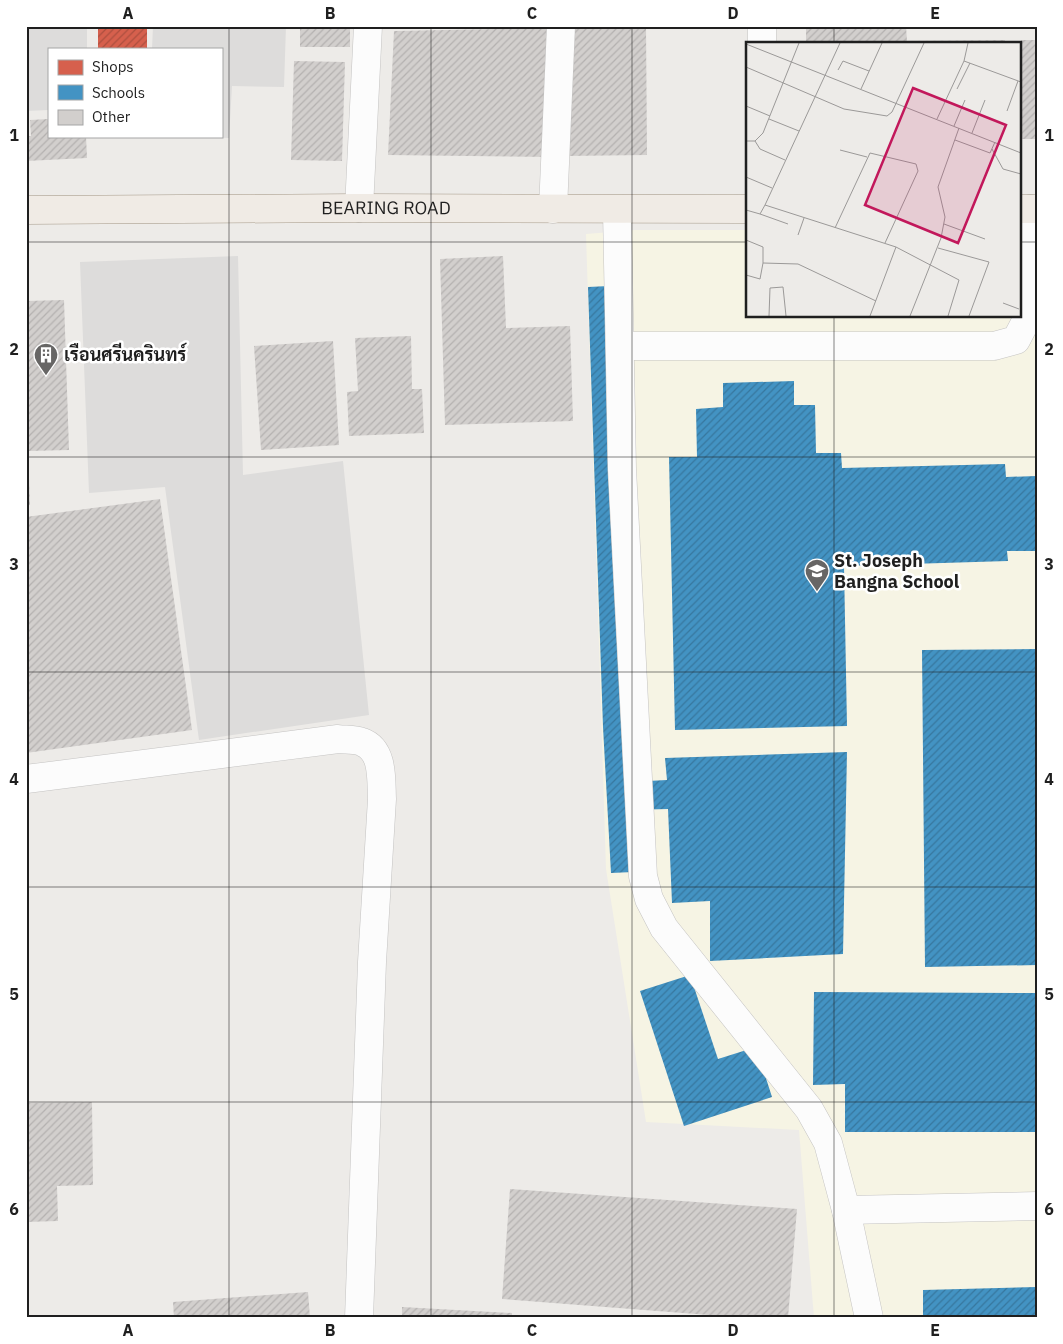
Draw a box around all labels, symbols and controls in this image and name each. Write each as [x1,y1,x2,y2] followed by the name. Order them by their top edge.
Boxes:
[123,3,134,23] text: A
[325,3,336,23] text: B
[527,3,537,23] text: C
[727,3,739,23] text: D
[930,3,940,23] text: E
[746,42,1020,318] inset map
[48,48,222,138] legend
[92,57,134,76] text: Shops
[92,83,145,102] text: Schools
[92,107,131,126] text: Other
[9,125,19,145] text: 1
[1044,125,1054,145] text: 1
[321,196,451,219] street label: BEARING ROAD
[9,339,19,359] text: 2
[1044,339,1054,359] text: 2
[33,342,59,376] building icon: เรือนศรีนครินทร์
[64,342,188,366] place label: เรือนศรีนครินทร์
[834,549,960,593] place label: St. Joseph Bangna School
[9,554,19,574] text: 3
[1044,554,1054,574] text: 3
[804,558,830,592] school or university icon: St. Joseph Bangna School
[9,769,19,789] text: 4
[1044,769,1054,789] text: 4
[9,984,19,1004] text: 5
[1044,984,1054,1004] text: 5
[9,1199,19,1219] text: 6
[1044,1199,1054,1219] text: 6
[123,1320,134,1340] text: A
[325,1320,336,1340] text: B
[527,1320,537,1340] text: C
[727,1320,739,1340] text: D
[930,1320,940,1340] text: E

